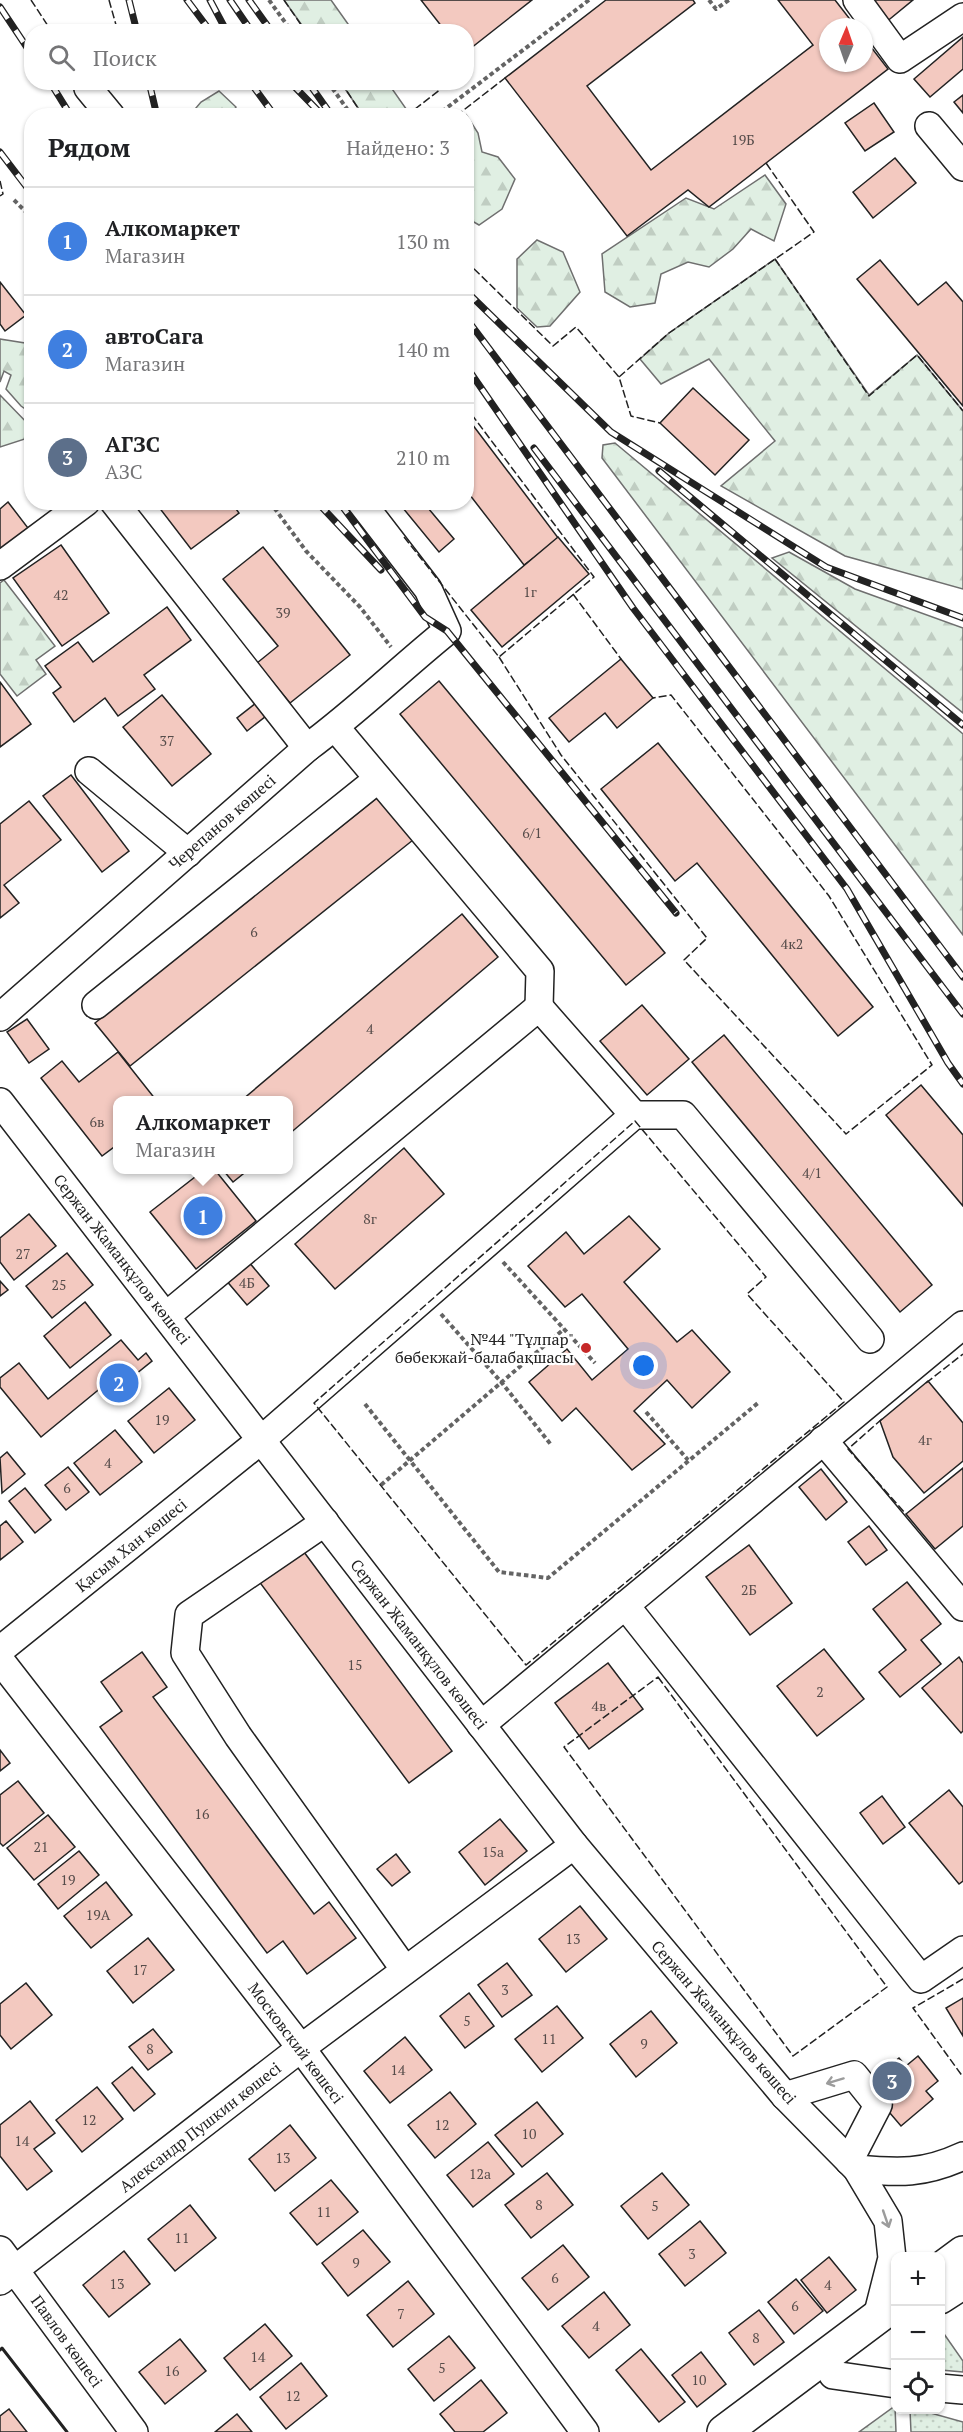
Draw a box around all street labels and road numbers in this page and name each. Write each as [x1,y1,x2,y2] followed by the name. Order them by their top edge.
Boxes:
[164,769,280,875] street label: Черепанов көшесі
[48,1169,196,1349] street label: Сержан Жаманқұлов көшесі
[71,1493,191,1597] street label: Қасым Хан көшесі
[345,1554,493,1734] street label: Сержан Жаманқұлов көшесі
[647,1935,802,2109] street label: Сержан Жаманқұлов көшесі
[243,1978,349,2108] street label: Московский көшесі
[115,2057,286,2197] street label: Александр Пушкин көшесі
[26,2291,108,2392] street label: Павлов көшесі

